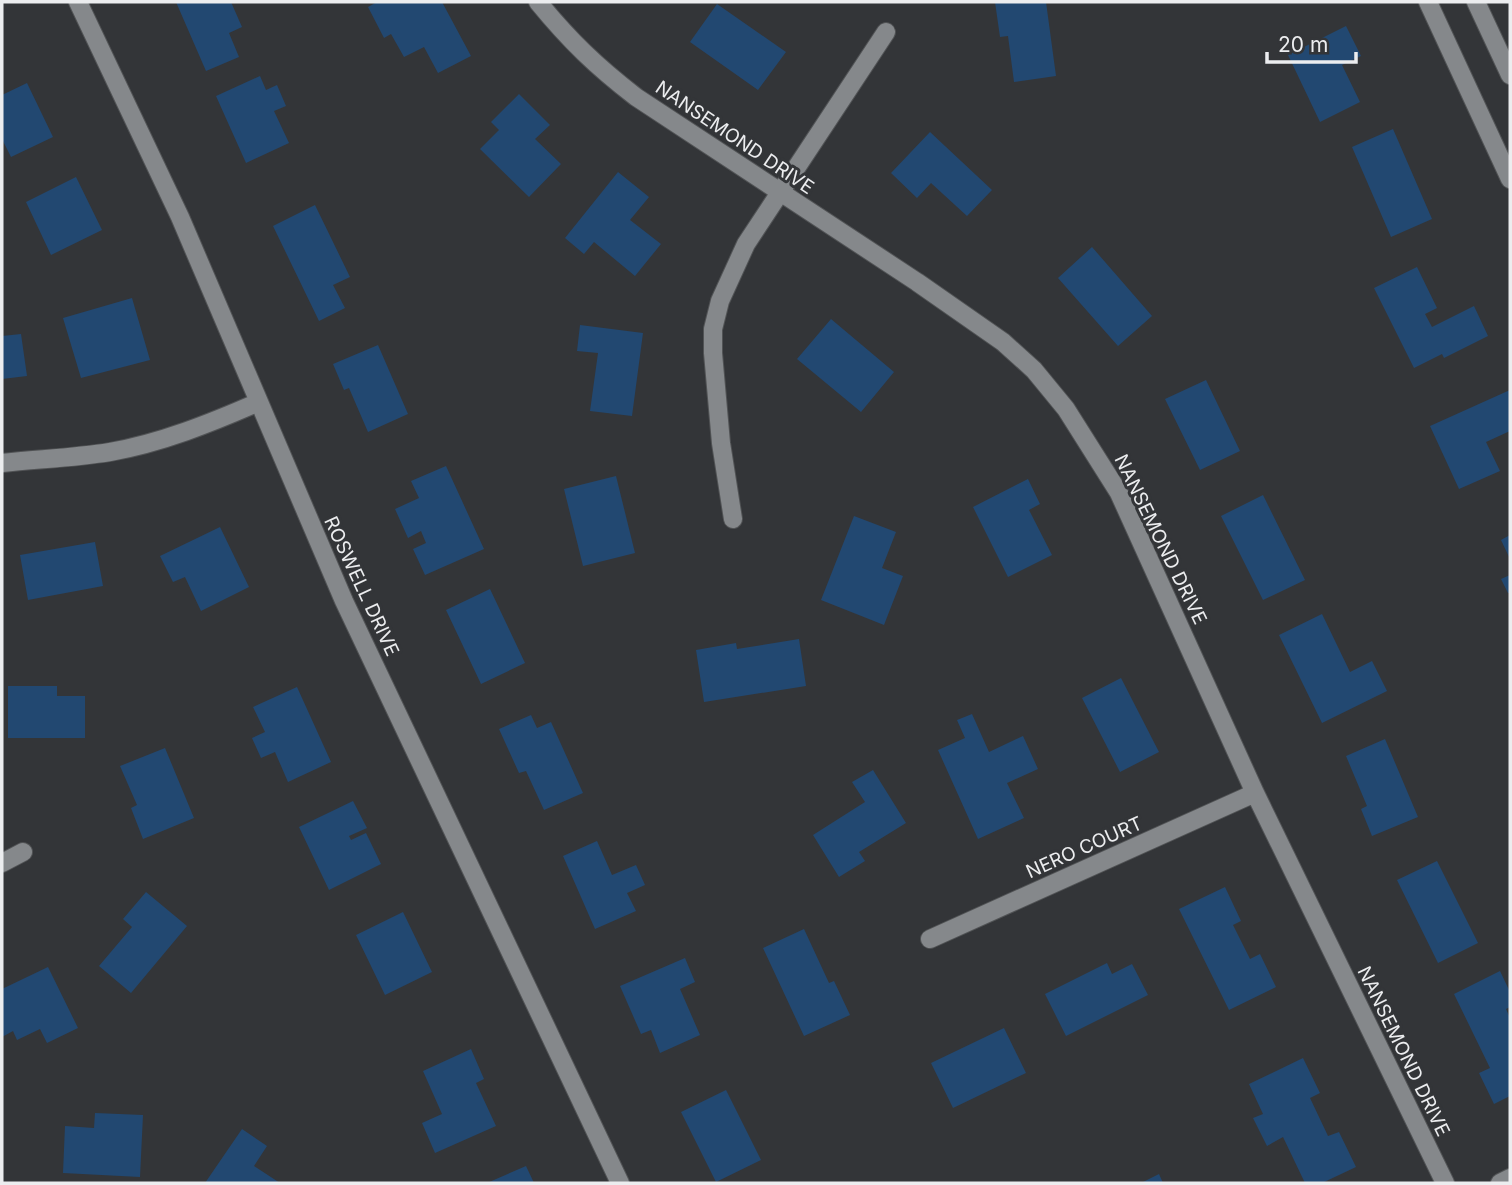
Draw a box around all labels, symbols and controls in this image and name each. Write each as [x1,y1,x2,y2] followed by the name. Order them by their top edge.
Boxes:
[1267,21,1356,65] scale bar
[1278,32,1328,57] text: 20 m
[651,76,818,199] street label: NANSEMOND DRIVE
[1109,451,1212,628] street label: NANSEMOND DRIVE
[319,513,404,660] street label: ROSWELL DRIVE
[1022,812,1146,883] street label: NERO COURT
[1352,963,1455,1140] street label: NANSEMOND DRIVE

